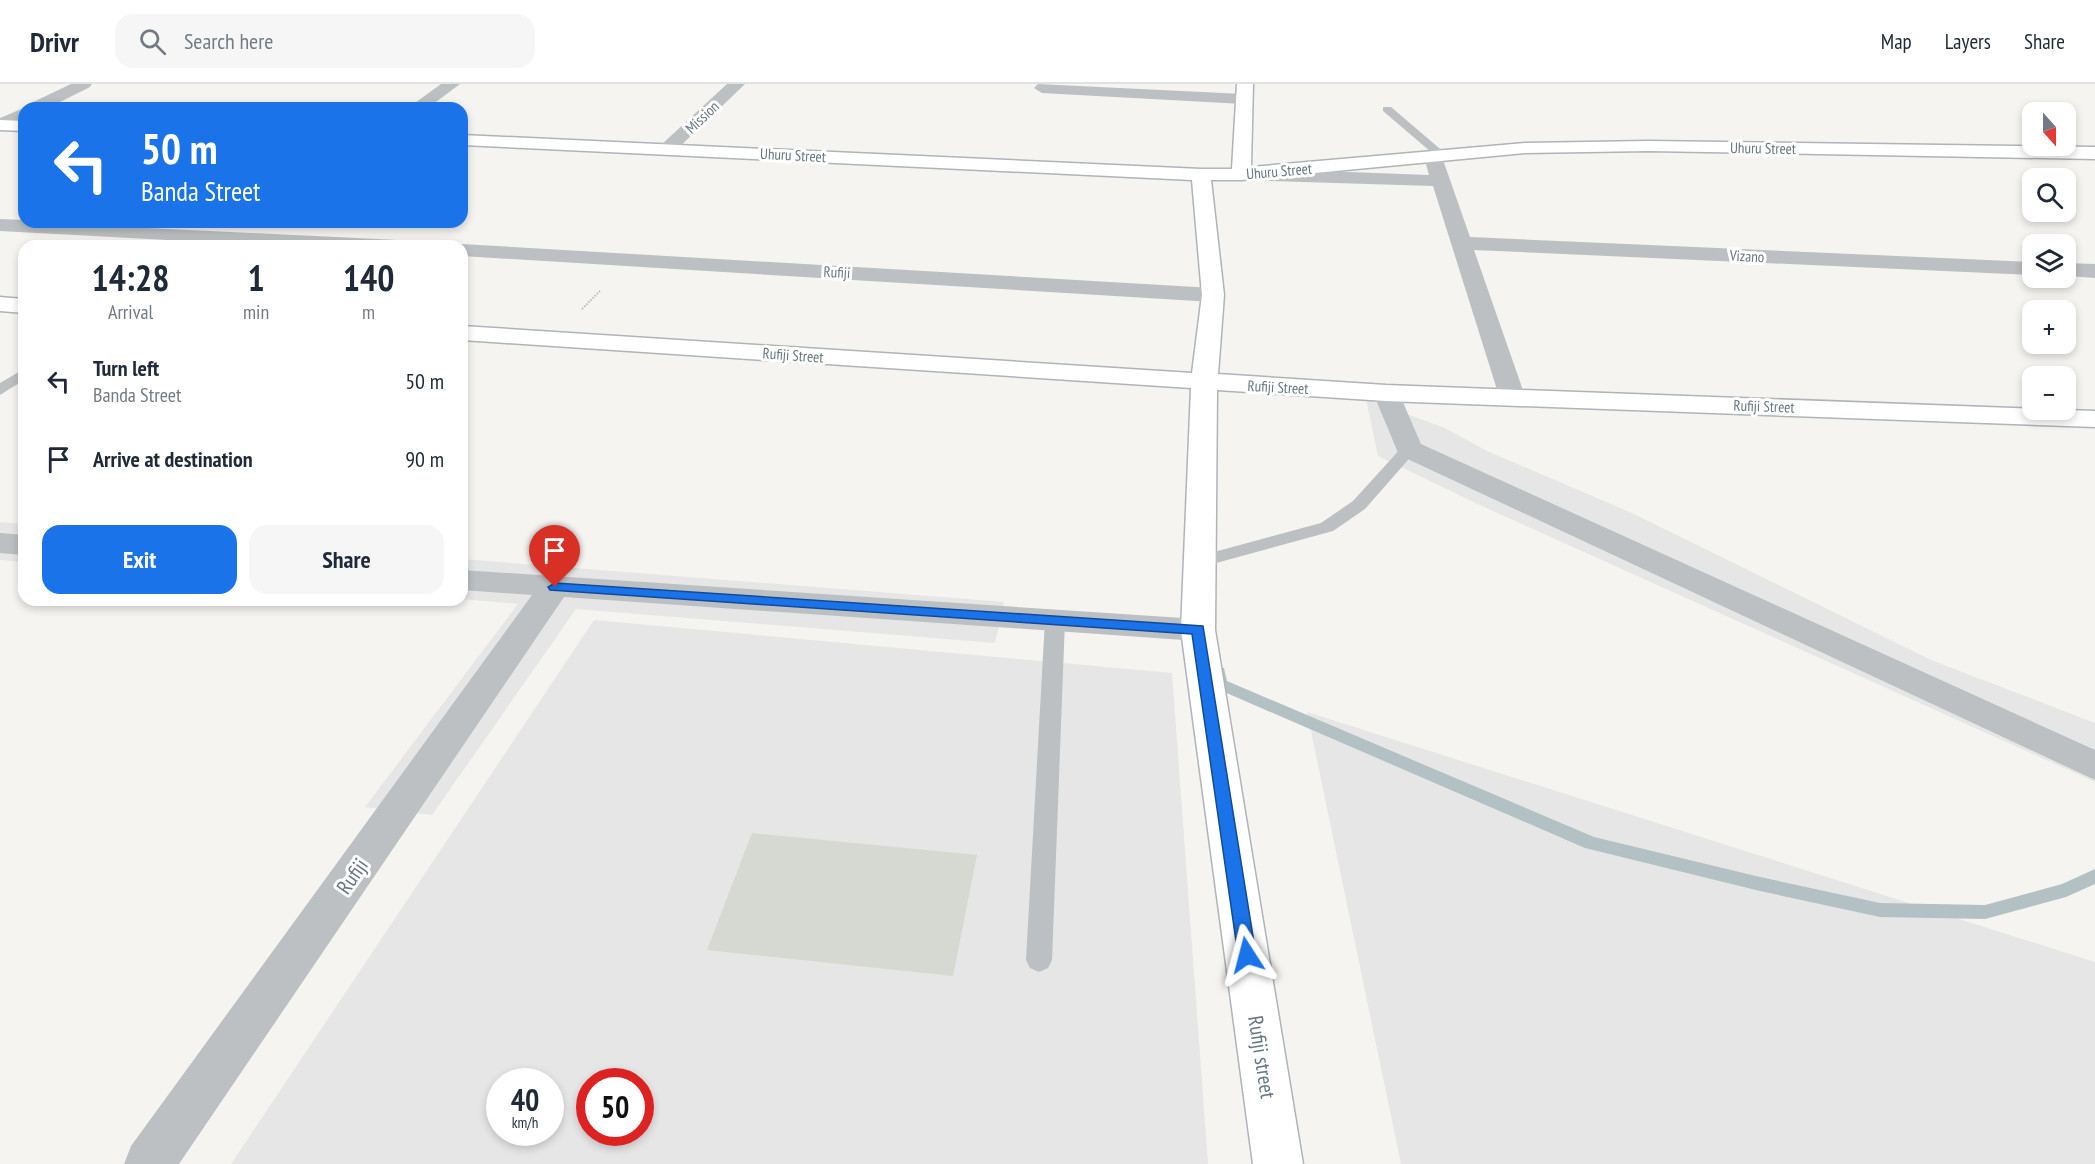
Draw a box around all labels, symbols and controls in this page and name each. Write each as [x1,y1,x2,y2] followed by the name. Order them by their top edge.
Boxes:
[115,14,535,68] search box
[30,23,79,60] text: Drivr
[136,25,169,58] icon: search
[184,27,273,55] text: Search here
[1881,28,1912,55] text: Map
[1945,28,1991,55] text: Layers
[2024,28,2065,55] text: Share
[681,97,723,137] street label: Mission
[2022,102,2076,156] north arrow
[2022,102,2076,420] map controls
[141,121,218,176] text: 50 m
[42,126,120,204] icon: left
[1730,138,1796,158] street label: Uhuru Street
[760,144,826,166] street label: Uhuru Street
[1245,159,1313,183] street label: Uhuru Street
[2022,168,2076,222] button: search
[141,174,260,208] text: Banda Street
[2022,234,2076,288] button: layers
[1728,246,1765,266] street label: Vizano
[92,254,169,301] text: 14:28
[247,254,265,301] text: 1
[343,254,394,301] text: 140
[823,262,851,282] street label: Rufiji
[108,299,153,325] text: Arrival
[243,299,269,325] text: min
[362,299,375,325] text: m
[2022,300,2076,354] button: +
[762,343,824,367] street label: Rufiji Street
[93,354,159,382] text: Turn left
[42,365,75,398] icon: left
[2022,366,2076,420] button: −
[405,367,444,395] text: 50 m
[1247,376,1309,398] street label: Rufiji Street
[93,382,182,408] text: Banda Street
[1733,395,1795,417] street label: Rufiji Street
[42,443,75,476] icon: arrive
[93,445,253,473] text: Arrive at destination
[405,445,444,473] text: 90 m
[42,525,237,594] button: Exit
[249,525,444,594] button: Share
[529,525,580,587] pin
[538,534,571,567] icon: arrive
[330,853,374,899] street label: Rufiji
[1215,923,1279,987] position arrow
[1242,1014,1282,1101] street label: Rufiji street
[576,1068,654,1146] speed limit sign: 50
[511,1080,539,1119] text: 40
[512,1113,538,1132] text: km/h

